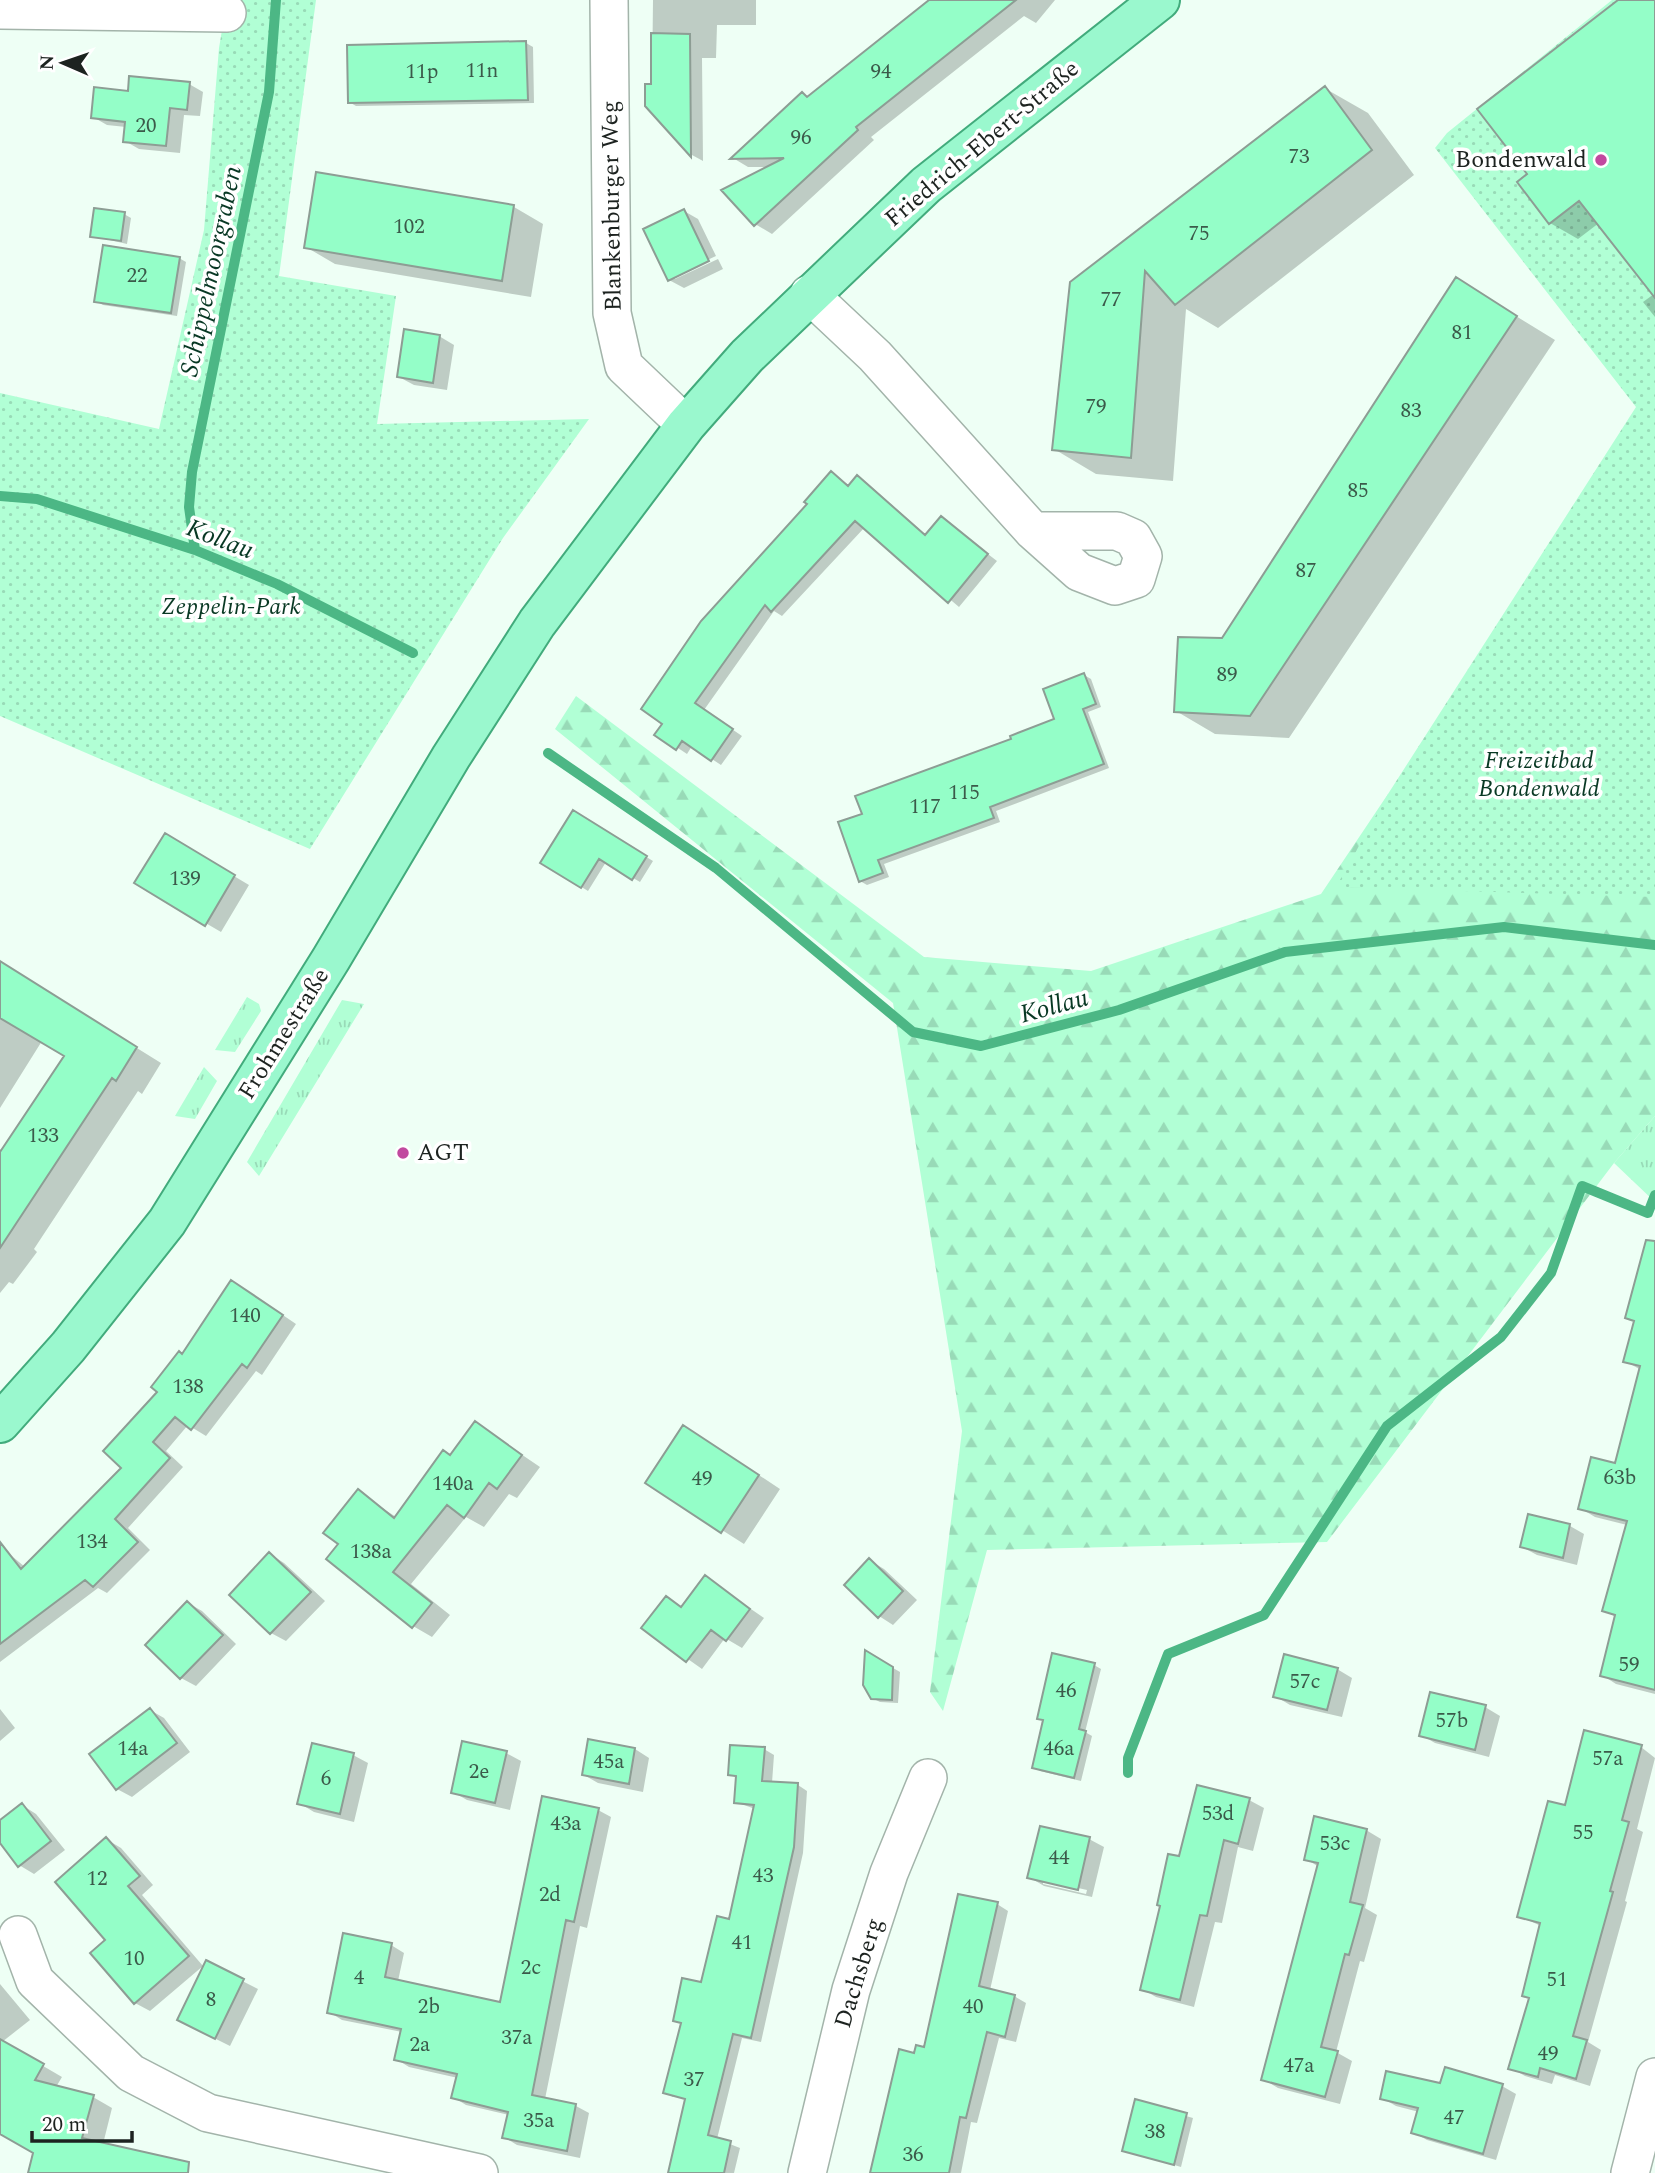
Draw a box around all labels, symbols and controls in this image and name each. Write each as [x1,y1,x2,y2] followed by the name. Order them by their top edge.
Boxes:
[28,28,98,98] north arrow
[877,52,1087,236] street label: Friedrich-Ebert-Straße
[33,54,62,71] text: N
[465,55,499,87] house number: 11n
[406,56,438,88] house number: 11p
[871,56,892,88] house number: 94
[592,100,632,312] street label: Blankenburger Weg
[136,110,157,142] house number: 20
[791,122,812,154] house number: 96
[1289,141,1310,173] house number: 73
[1455,142,1587,178] place label: Bondenwald
[1593,152,1609,168] marker: Bondenwald
[169,162,253,380] water label: Schippelmoorgraben
[393,211,425,243] house number: 102
[1189,218,1210,250] house number: 75
[127,260,148,292] house number: 22
[1101,284,1122,316] house number: 77
[1452,317,1473,349] house number: 81
[1086,391,1107,423] house number: 79
[1401,395,1422,427] house number: 83
[1348,475,1369,507] house number: 85
[180,508,260,570] water label: Kollau
[1296,555,1317,587] house number: 87
[161,589,301,625] park label: Zeppelin-Park
[1217,659,1238,691] house number: 89
[1478,743,1600,807] park label: Freizeitbad Bondenwald
[948,777,980,809] house number: 115
[909,791,941,823] house number: 117
[169,863,201,895] house number: 139
[229,961,339,1107] street label: Frohmestraße
[1015,978,1093,1034] water label: Kollau
[27,1120,59,1152] house number: 133
[417,1135,469,1171] place label: AGT
[395,1145,411,1161] marker: AGT
[229,1300,261,1332] house number: 140
[172,1371,204,1403] house number: 138
[1604,1462,1636,1494] house number: 63b
[692,1463,713,1495] house number: 49
[432,1468,475,1500] house number: 140a
[76,1526,108,1558] house number: 134
[350,1536,393,1568] house number: 138a
[1619,1649,1640,1681] house number: 59
[1289,1666,1321,1698] house number: 57c
[1056,1675,1077,1707] house number: 46
[1436,1705,1468,1737] house number: 57b
[117,1733,149,1765] house number: 14a
[1043,1733,1075,1765] house number: 46a
[1592,1743,1624,1775] house number: 57a
[593,1746,625,1778] house number: 45a
[469,1756,489,1788] house number: 2e
[321,1763,331,1795] house number: 6
[1202,1798,1234,1830] house number: 53d
[550,1808,582,1840] house number: 43a
[1573,1817,1594,1849] house number: 55
[1319,1828,1351,1860] house number: 53c
[1049,1842,1070,1874] house number: 44
[753,1860,774,1892] house number: 43
[87,1863,108,1895] house number: 12
[539,1879,561,1911] house number: 2d
[825,1913,893,2033] street label: Dachsberg
[732,1927,753,1959] house number: 41
[124,1943,145,1975] house number: 10
[521,1952,541,1984] house number: 2c
[354,1962,365,1994] house number: 4
[1547,1964,1568,1996] house number: 51
[206,1984,216,2016] house number: 8
[418,1991,440,2023] house number: 2b
[963,1991,984,2023] house number: 40
[501,2022,533,2054] house number: 37a
[410,2029,431,2061] house number: 2a
[1538,2038,1559,2070] house number: 49
[1283,2050,1315,2082] house number: 47a
[684,2064,705,2096] house number: 37
[32,2100,131,2144] scale bar
[1444,2102,1465,2134] house number: 47
[523,2105,555,2137] house number: 35a
[42,2109,86,2141] text: 20 m
[1145,2116,1166,2148] house number: 38
[903,2139,924,2171] house number: 36

